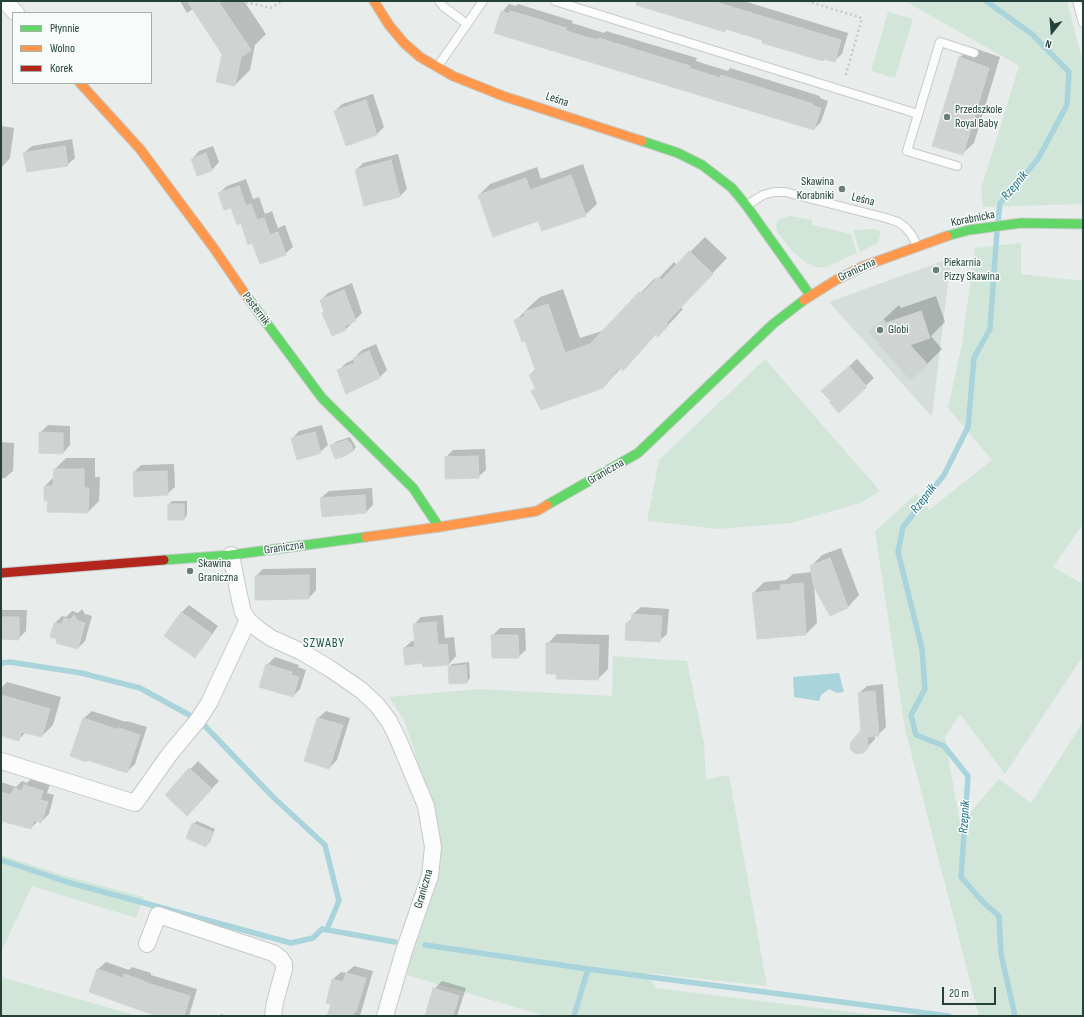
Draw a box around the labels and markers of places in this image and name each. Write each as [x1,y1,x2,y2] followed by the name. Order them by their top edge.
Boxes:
[955,103,1002,131] place label: Przedszkole Royal Baby
[942,112,952,122] marker: Przedszkole Royal Baby
[797,175,834,203] place label: Skawina Korabniki
[837,184,847,194] marker: Skawina Korabniki
[944,256,1000,284] place label: Piekarnia Pizzy Skawina
[931,265,941,275] marker: Piekarnia Pizzy Skawina
[888,323,908,337] place label: Globi
[875,325,885,335] marker: Globi
[198,557,238,585] place label: Skawina Graniczna
[185,566,195,576] marker: Skawina Graniczna

